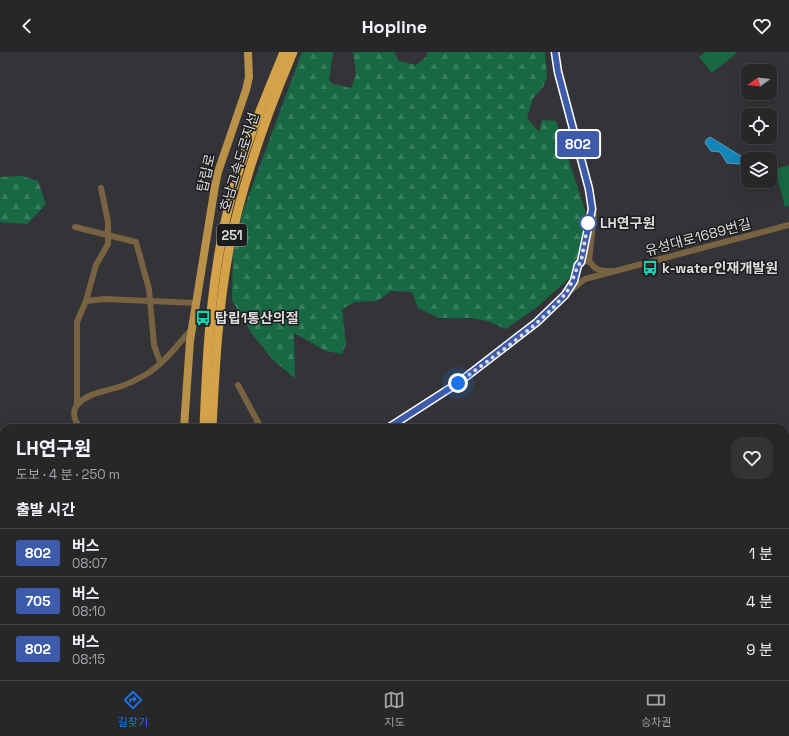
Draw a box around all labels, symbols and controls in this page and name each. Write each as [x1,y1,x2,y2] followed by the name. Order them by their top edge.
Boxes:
[16,15,38,37] icon: back
[362,15,427,38] text: Hopline
[751,15,773,37] icon: heart
[741,64,777,100] north arrow
[741,64,777,188] map controls
[741,108,777,144] button: locate
[215,110,263,214] street label: 호남고속도로지선
[555,131,601,157] line badge: 802
[565,135,591,153] text: 802
[193,152,219,194] street label: 탑립로
[741,152,777,188] button: layers
[579,214,597,232] marker: LH연구원
[600,214,655,232] place label: LH연구원
[643,214,753,260] street label: 유성대로1689번길
[217,224,247,246] road number: 251
[641,259,659,277] bus stop icon: k-water인재개발원
[662,259,778,277] place label: k-water인재개발원
[194,309,212,327] bus stop icon: 탑립1통산의절
[215,309,299,327] place label: 탑립1통산의절
[448,373,468,393] your location
[16,436,91,461] text: LH연구원
[731,437,773,479] button: heart
[16,466,120,483] text: 도보 · 4 분 · 250 m
[16,500,75,519] text: 출발 시간
[72,536,100,555] text: 버스
[25,544,51,562] text: 802
[749,544,773,563] text: 1 분
[72,555,107,572] text: 08:07
[72,584,100,603] text: 버스
[25,592,51,610] text: 705
[746,592,773,611] text: 4 분
[72,603,106,620] text: 08:10
[72,632,100,651] text: 버스
[25,640,51,658] text: 802
[746,640,773,659] text: 9 분
[72,651,105,668] text: 08:15
[118,689,148,729] tab: 길찾기
[383,689,405,729] tab: 지도
[641,689,671,729] tab: 승차권

